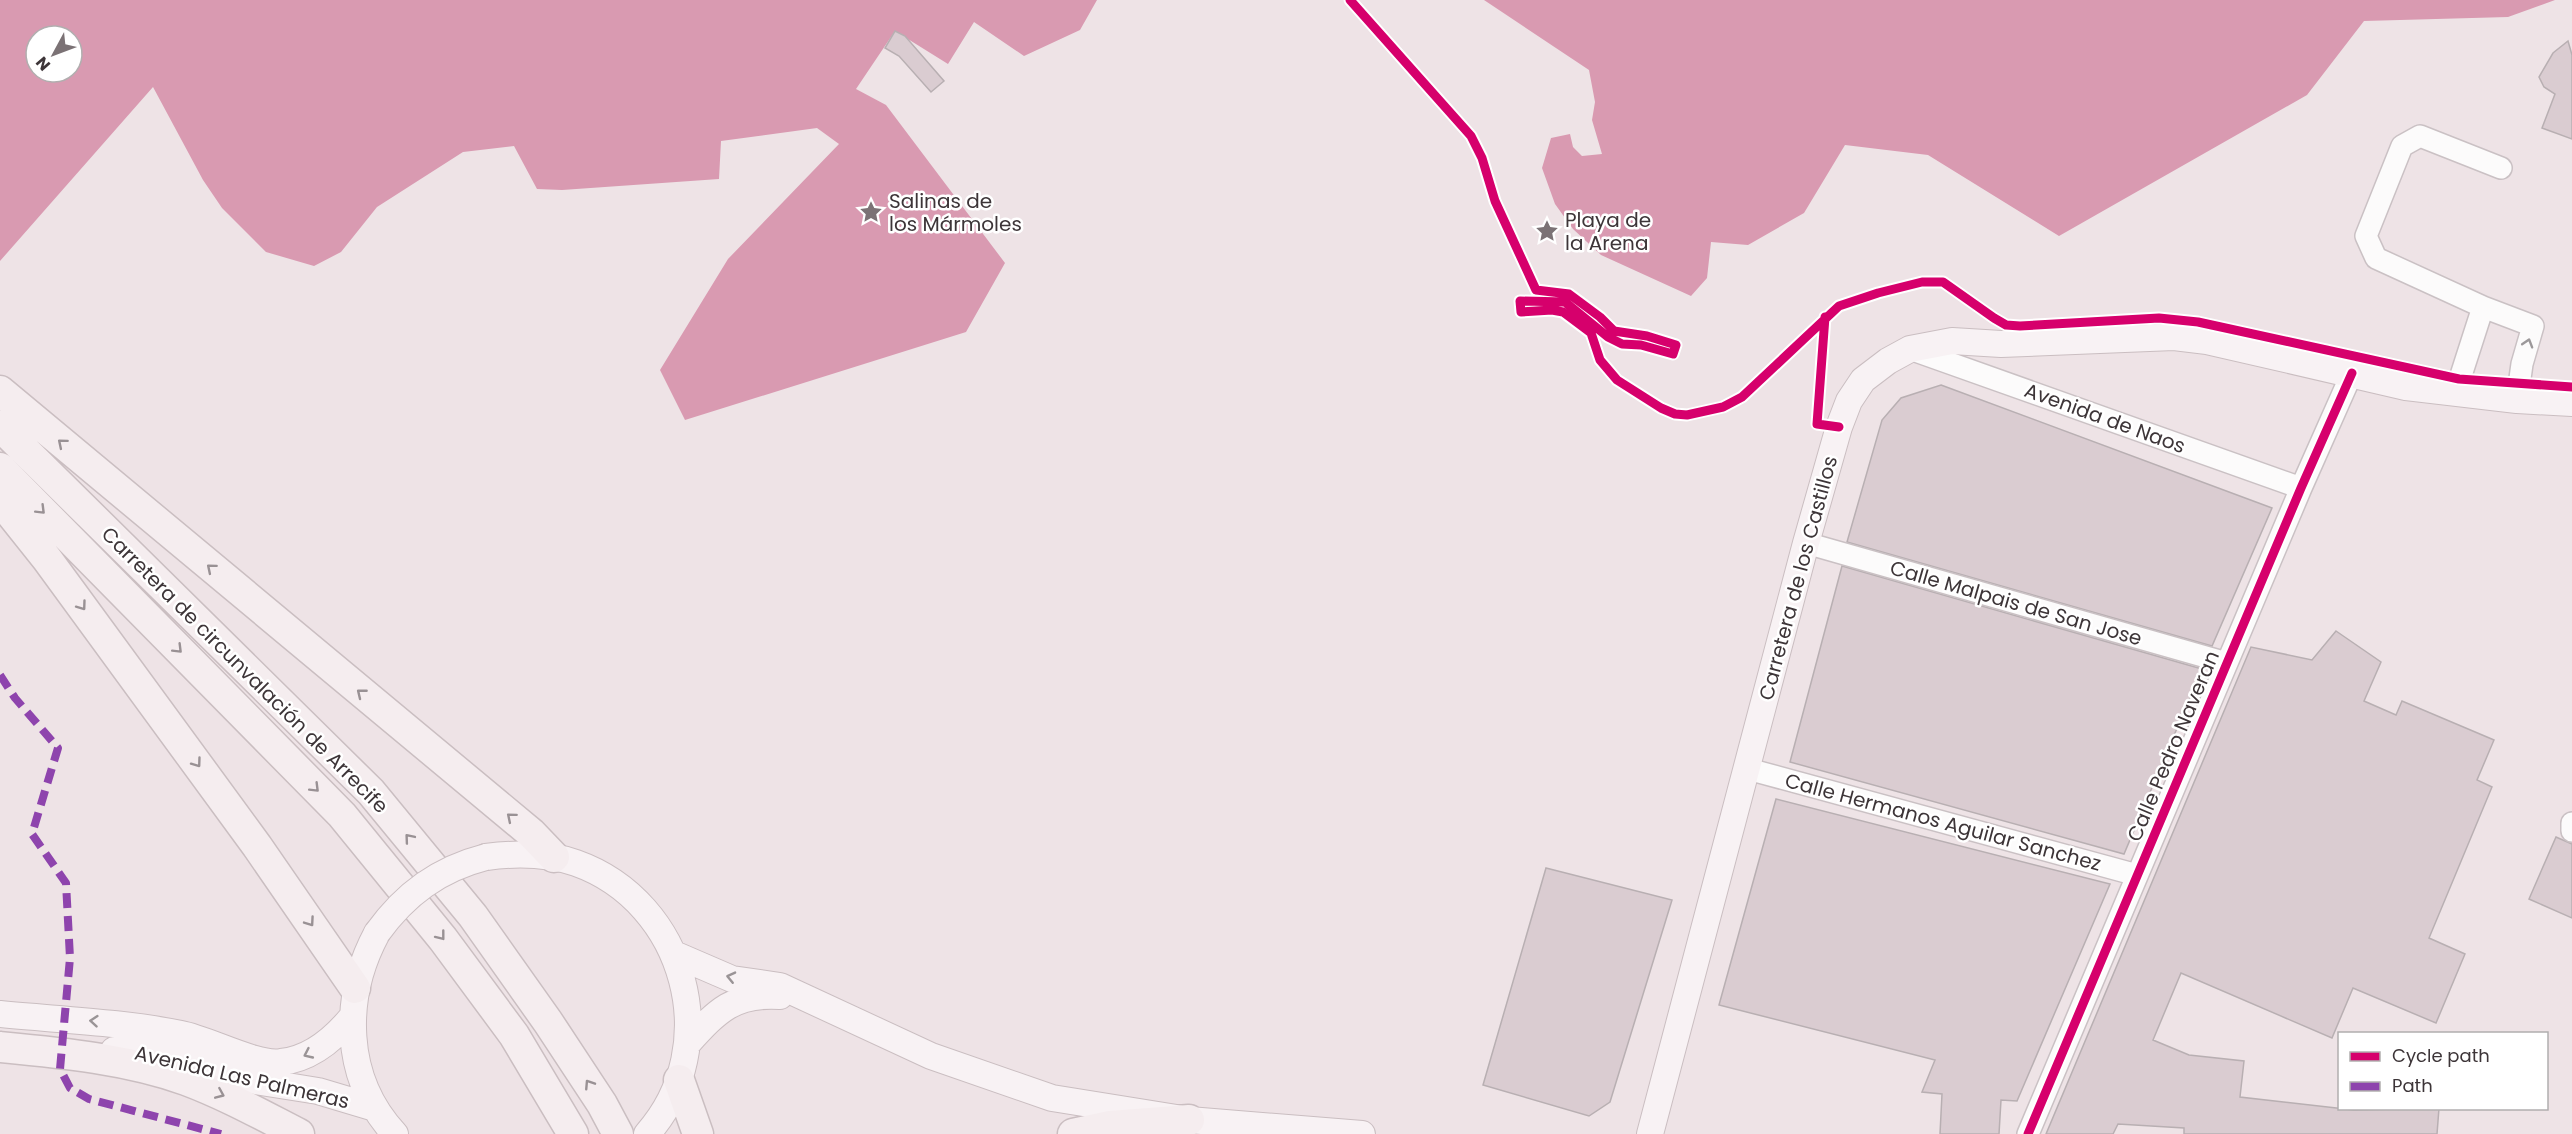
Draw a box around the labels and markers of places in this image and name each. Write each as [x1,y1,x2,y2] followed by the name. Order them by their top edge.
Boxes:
[889,187,1022,238] place label: Salinas de los Mármoles
[858,199,884,225] place icon: Salinas de los Mármoles
[1565,206,1651,257] place label: Playa de la Arena
[1534,218,1560,244] place icon: Playa de la Arena

